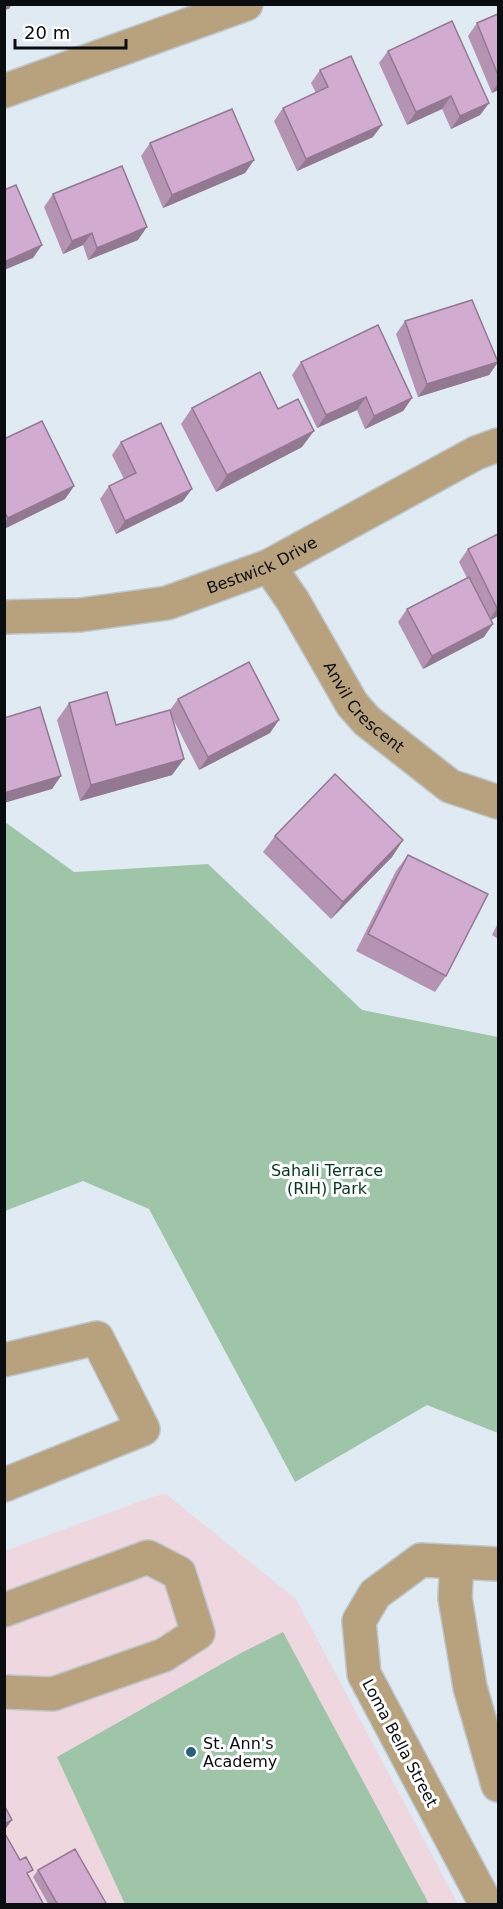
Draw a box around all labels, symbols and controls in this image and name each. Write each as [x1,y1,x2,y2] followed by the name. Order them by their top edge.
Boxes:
[15,12,126,50] scale bar
[24,22,70,43] text: 20 m
[204,532,320,597] street label: Bestwick Drive
[320,658,408,756] street label: Anvil Crescent
[271,1161,383,1198] park label: Sahali Terrace (RIH) Park
[358,1676,442,1810] street label: Loma Bella Street
[203,1734,277,1771] place label: St. Ann's Academy
[184,1745,198,1759] marker: St. Ann's Academy

